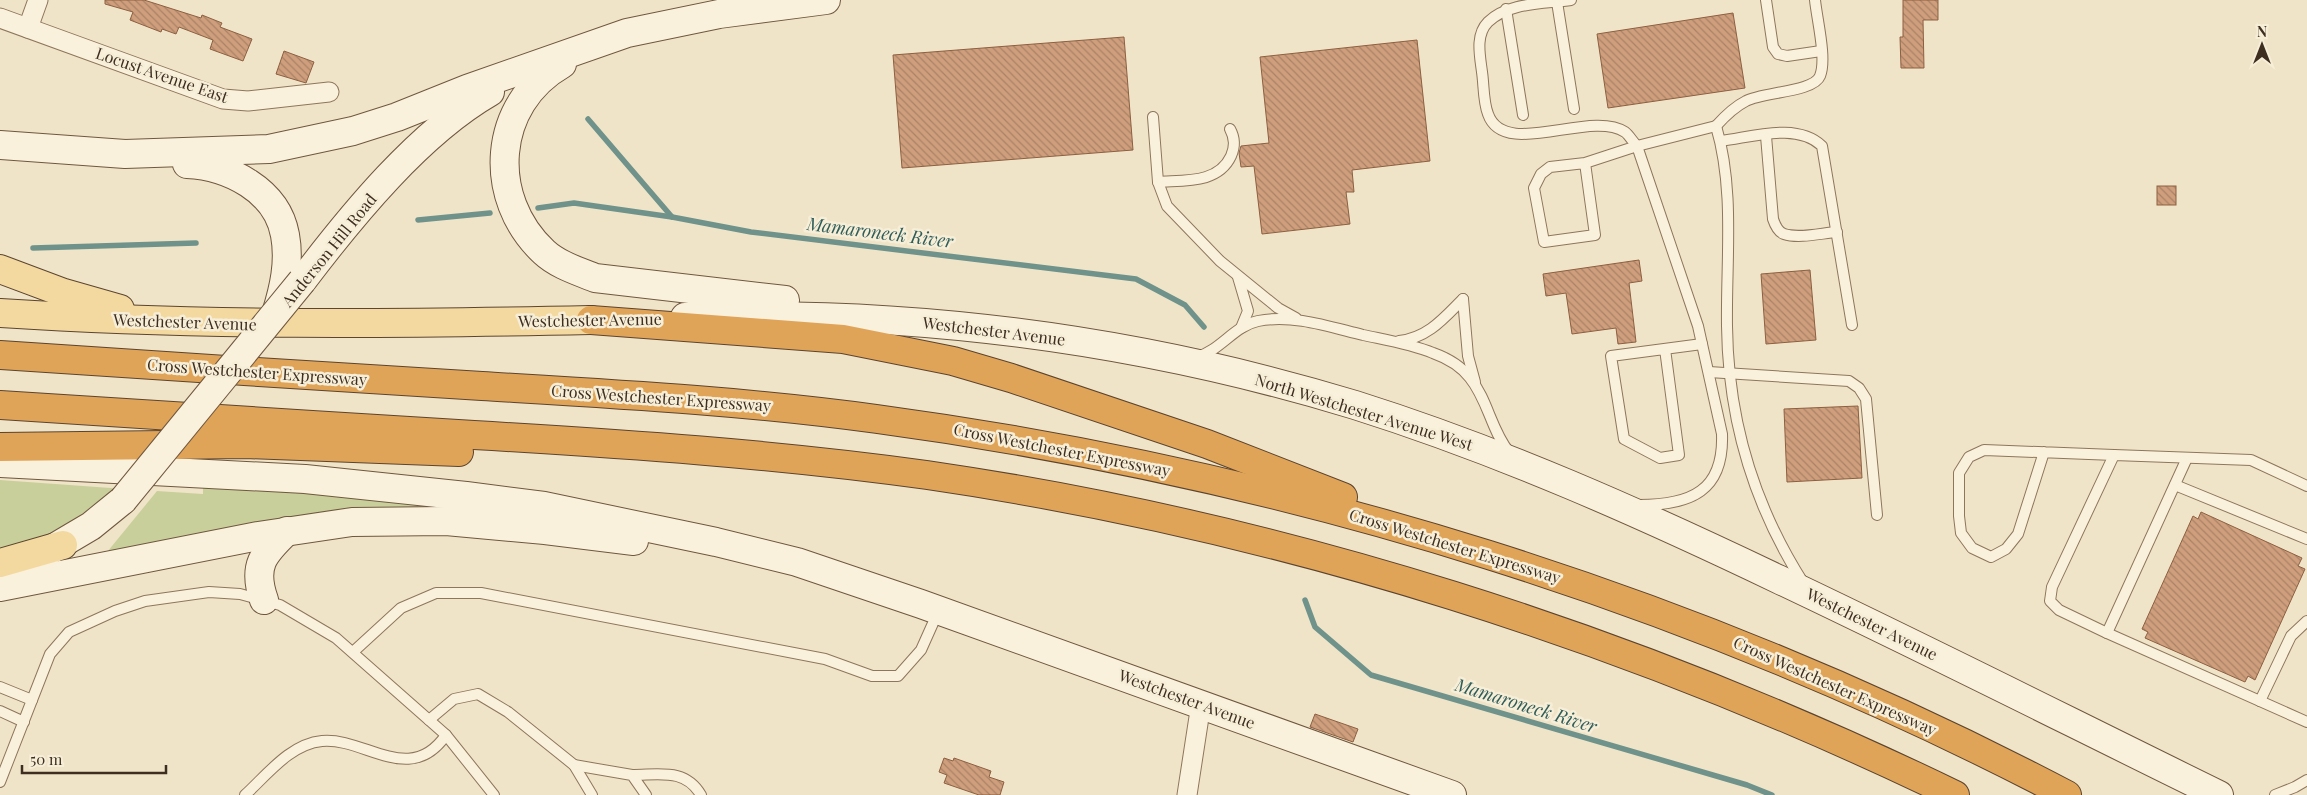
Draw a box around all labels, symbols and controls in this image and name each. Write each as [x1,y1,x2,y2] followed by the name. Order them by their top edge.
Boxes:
[2237,20,2287,70] north arrow
[2257,22,2267,41] text: N
[93,42,231,107] street label: Locust Avenue East
[276,189,381,311] street label: Anderson Hill Road
[805,211,956,253] water label: Mamaroneck River
[112,308,257,334] street label: Westchester Avenue
[517,308,662,331] street label: Westchester Avenue
[921,311,1067,350] street label: Westchester Avenue
[146,353,368,390] street label: Cross Westchester Expressway
[1253,368,1476,455] street label: North Westchester Avenue West
[550,379,772,416] street label: Cross Westchester Expressway
[952,418,1172,481] street label: Cross Westchester Expressway
[1347,503,1564,588] street label: Cross Westchester Expressway
[1802,582,1941,664] street label: Westchester Avenue
[1730,631,1940,740] street label: Cross Westchester Expressway
[1115,664,1258,733] street label: Westchester Avenue
[1452,672,1601,738] water label: Mamaroneck River
[22,742,166,774] scale bar
[30,749,63,769] text: 50 m

